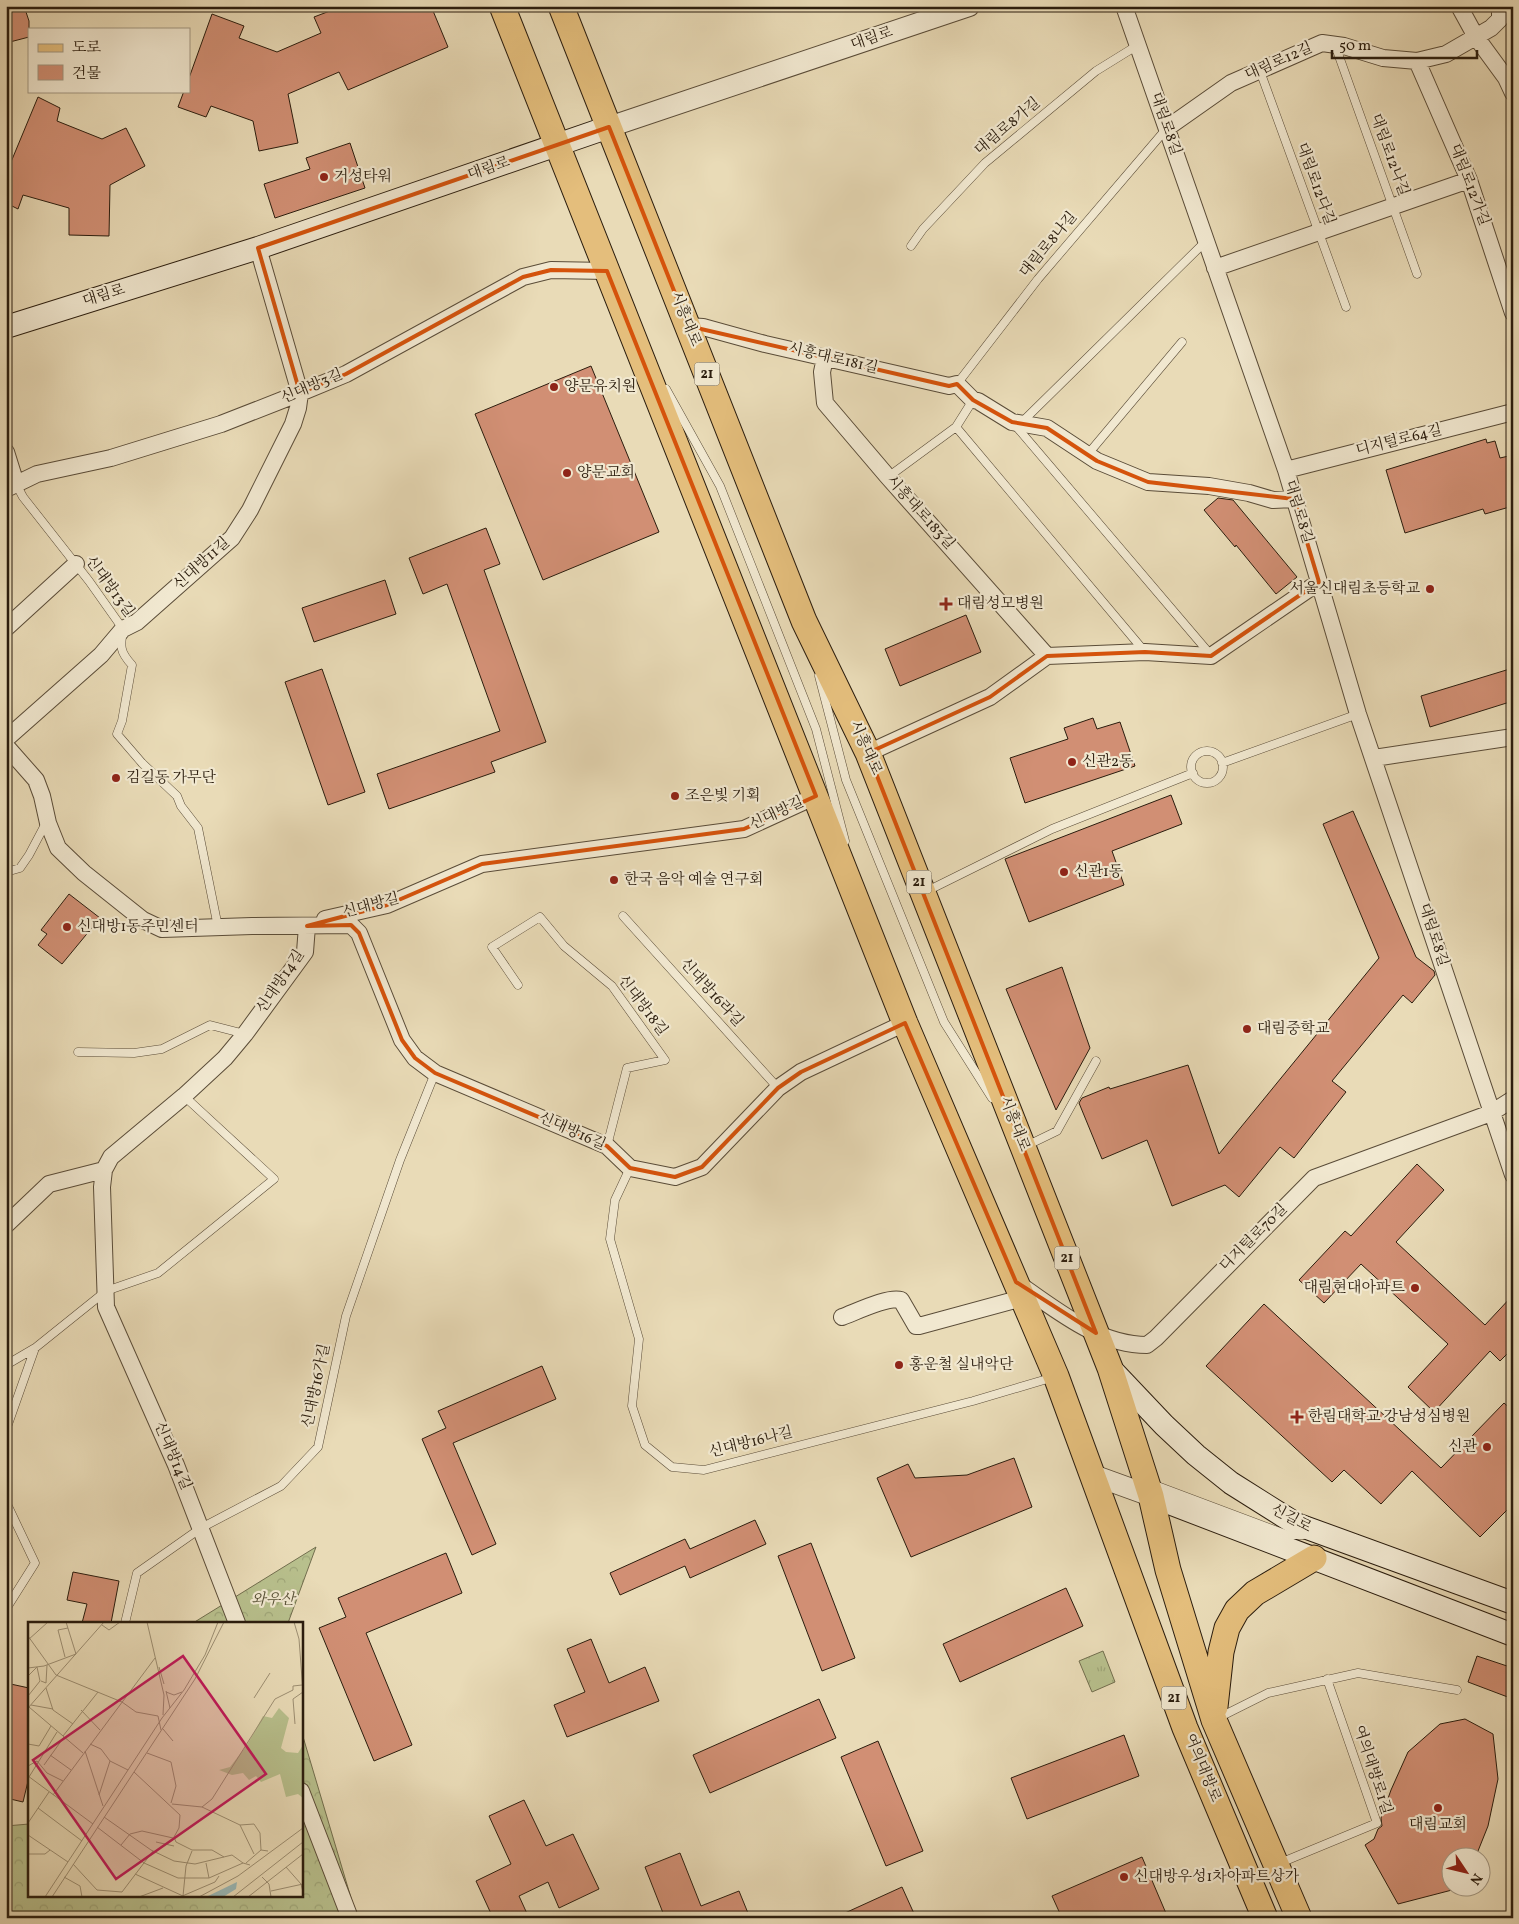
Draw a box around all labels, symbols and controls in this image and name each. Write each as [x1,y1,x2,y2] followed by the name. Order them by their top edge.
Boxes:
[848,22,896,56] street label: 대림로
[28,28,190,92] legend
[1332,28,1476,60] scale bar
[1339,36,1371,57] text: 50 m
[72,38,101,59] text: 도로
[1242,38,1316,86] street label: 대림로12길
[72,64,101,85] text: 건물
[1144,90,1186,158] street label: 대림로8길
[971,93,1045,161] street label: 대림로8가길
[1364,111,1414,199] street label: 대림로12나길
[1290,140,1340,228] street label: 대림로12다길
[1444,141,1494,229] street label: 대림로12가길
[465,152,513,186] street label: 대림로
[334,167,392,188] place label: 거성타워
[318,171,330,183] marker: 거성타워
[1015,208,1083,282] street label: 대림로8나길
[80,279,128,312] street label: 대림로
[664,288,706,350] street label: 시흥대로
[786,338,880,380] street label: 시흥대로181길
[694,362,720,386] road number: 21
[278,365,346,409] street label: 신대방3길
[564,377,636,398] place label: 양문유치원
[548,381,560,393] marker: 양문유치원
[1354,420,1444,462] street label: 디지털로64길
[577,463,635,484] place label: 양문교회
[561,467,573,479] marker: 양문교회
[881,471,959,555] street label: 시흥대로183길
[1278,478,1318,546] street label: 대림로8길
[169,533,235,595] street label: 신대방11길
[79,552,139,622] street label: 신대방13길
[1290,579,1420,600] place label: 서울신대림초등학교
[1424,583,1436,595] marker: 서울신대림초등학교
[957,594,1044,615] place label: 대림성모병원
[939,597,953,611] marker: 대림성모병원
[844,717,887,779] street label: 시흥대로
[1082,752,1134,773] place label: 신관2동
[1066,756,1078,768] marker: 신관2동
[126,768,216,789] place label: 김길동 가무단
[110,772,122,784] marker: 김길동 가무단
[685,786,760,807] place label: 조은빛 기획
[669,790,681,802] marker: 조은빛 기획
[746,792,808,836] street label: 신대방길
[1074,862,1124,883] place label: 신관1동
[1058,866,1070,878] marker: 신관1동
[624,870,763,891] place label: 한국 음악 예술 연구회
[906,870,932,894] road number: 21
[608,874,620,886] marker: 한국 음악 예술 연구회
[340,888,402,924] street label: 신대방길
[1413,901,1453,969] street label: 대림로8길
[77,917,199,938] place label: 신대방1동주민센터
[61,921,73,933] marker: 신대방1동주민센터
[252,946,310,1018] street label: 신대방14길
[674,954,748,1032] street label: 신대방16라길
[612,971,672,1041] street label: 신대방18길
[1257,1019,1330,1040] place label: 대림중학교
[1241,1023,1253,1035] marker: 대림중학교
[994,1093,1034,1155] street label: 시흥대로
[535,1108,609,1156] street label: 신대방16길
[1215,1199,1293,1277] street label: 디지털로70길
[1054,1246,1080,1270] road number: 21
[1304,1278,1406,1299] place label: 대림현대아파트
[1409,1282,1421,1294] marker: 대림현대아파트
[298,1342,336,1430] street label: 신대방16가길
[909,1355,1014,1376] place label: 홍운철 실내악단
[893,1359,905,1371] marker: 홍운철 실내악단
[1308,1407,1470,1428] place label: 한림대학교 강남성심병원
[1290,1410,1304,1424] marker: 한림대학교 강남성심병원
[148,1418,196,1494] street label: 신대방14길
[707,1422,795,1464] street label: 신대방16나길
[1448,1437,1478,1458] place label: 신관
[1481,1441,1493,1453] marker: 신관
[1267,1500,1316,1539] street label: 신길로
[251,1590,297,1611] park label: 와우산
[28,1622,302,1896] inset map
[1162,1686,1186,1710] road number: 21
[1348,1723,1396,1817] street label: 여의대방로1길
[1179,1730,1225,1806] street label: 여의대방로
[1432,1802,1444,1814] marker: 대림교회
[1409,1815,1467,1836] place label: 대림교회
[1442,1846,1492,1896] north arrow
[1134,1867,1300,1888] place label: 신대방우성1차아파트상가
[1465,1869,1486,1888] text: N
[1118,1871,1130,1883] marker: 신대방우성1차아파트상가

